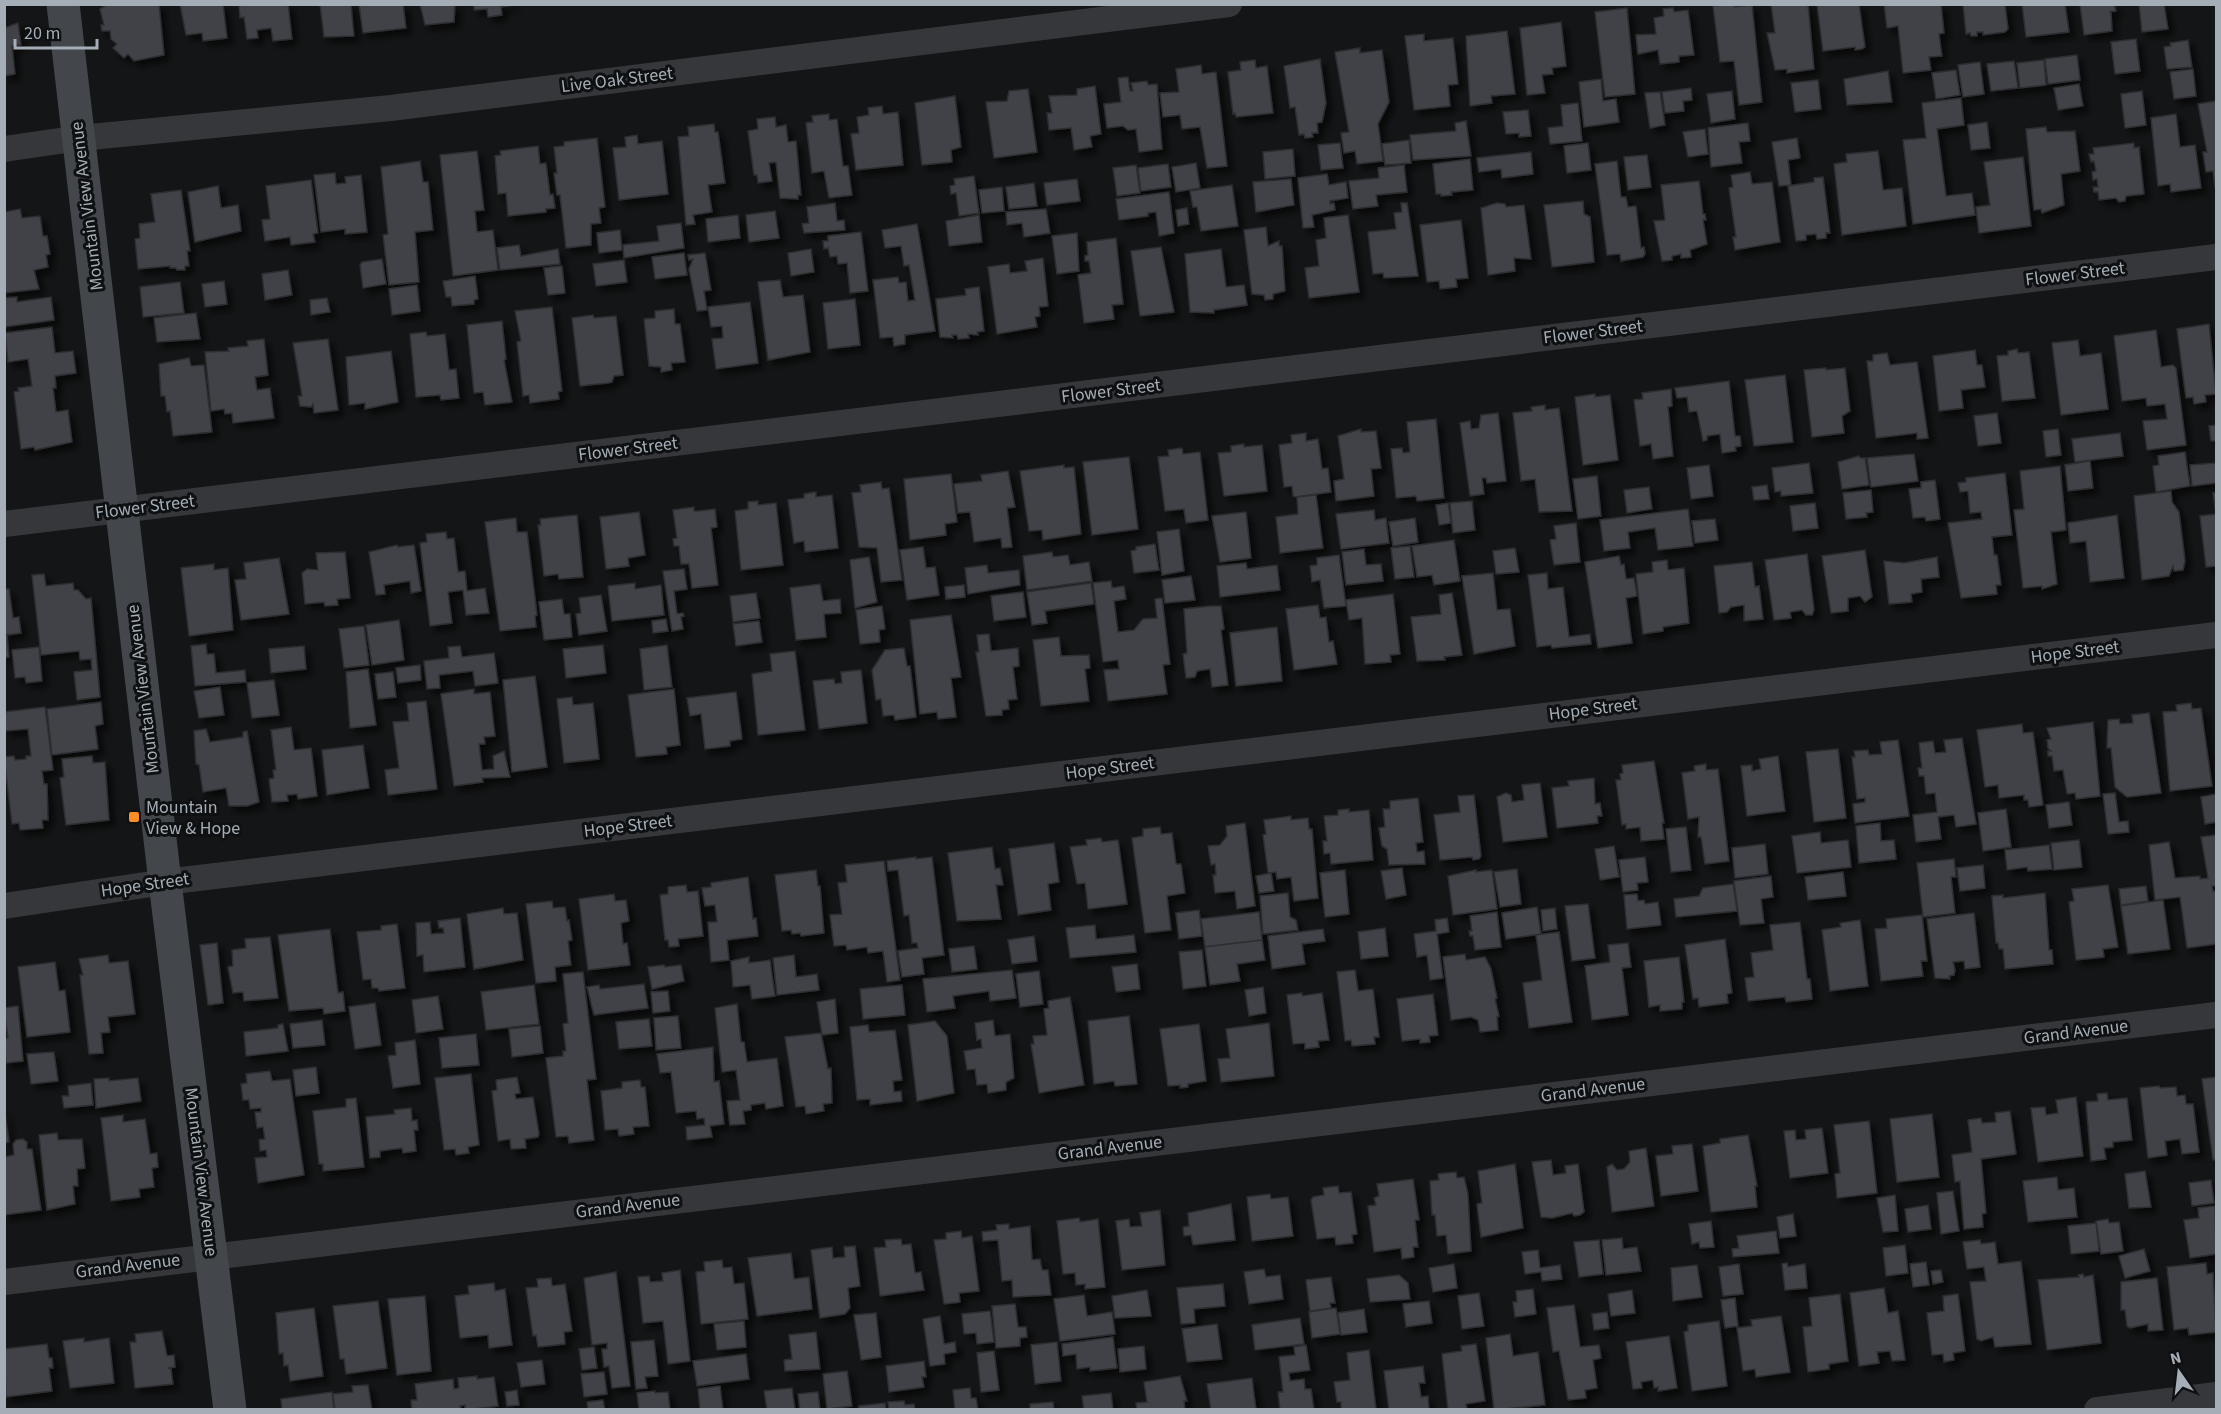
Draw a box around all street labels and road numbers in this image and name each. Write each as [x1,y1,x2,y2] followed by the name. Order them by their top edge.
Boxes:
[560,61,674,99] street label: Live Oak Street
[64,120,110,292] street label: Mountain View Avenue
[2024,256,2126,292] street label: Flower Street
[1542,314,1644,350] street label: Flower Street
[1060,373,1162,409] street label: Flower Street
[577,431,679,467] street label: Flower Street
[94,489,196,525] street label: Flower Street
[120,603,166,775] street label: Mountain View Avenue
[2029,634,2121,670] street label: Hope Street
[1547,691,1639,727] street label: Hope Street
[1064,750,1156,786] street label: Hope Street
[582,808,674,844] street label: Hope Street
[99,866,191,904] street label: Hope Street
[2022,1013,2130,1051] street label: Grand Avenue
[1539,1071,1647,1109] street label: Grand Avenue
[178,1086,224,1258] street label: Mountain View Avenue
[1056,1129,1164,1167] street label: Grand Avenue
[574,1187,682,1225] street label: Grand Avenue
[74,1247,182,1285] street label: Grand Avenue

